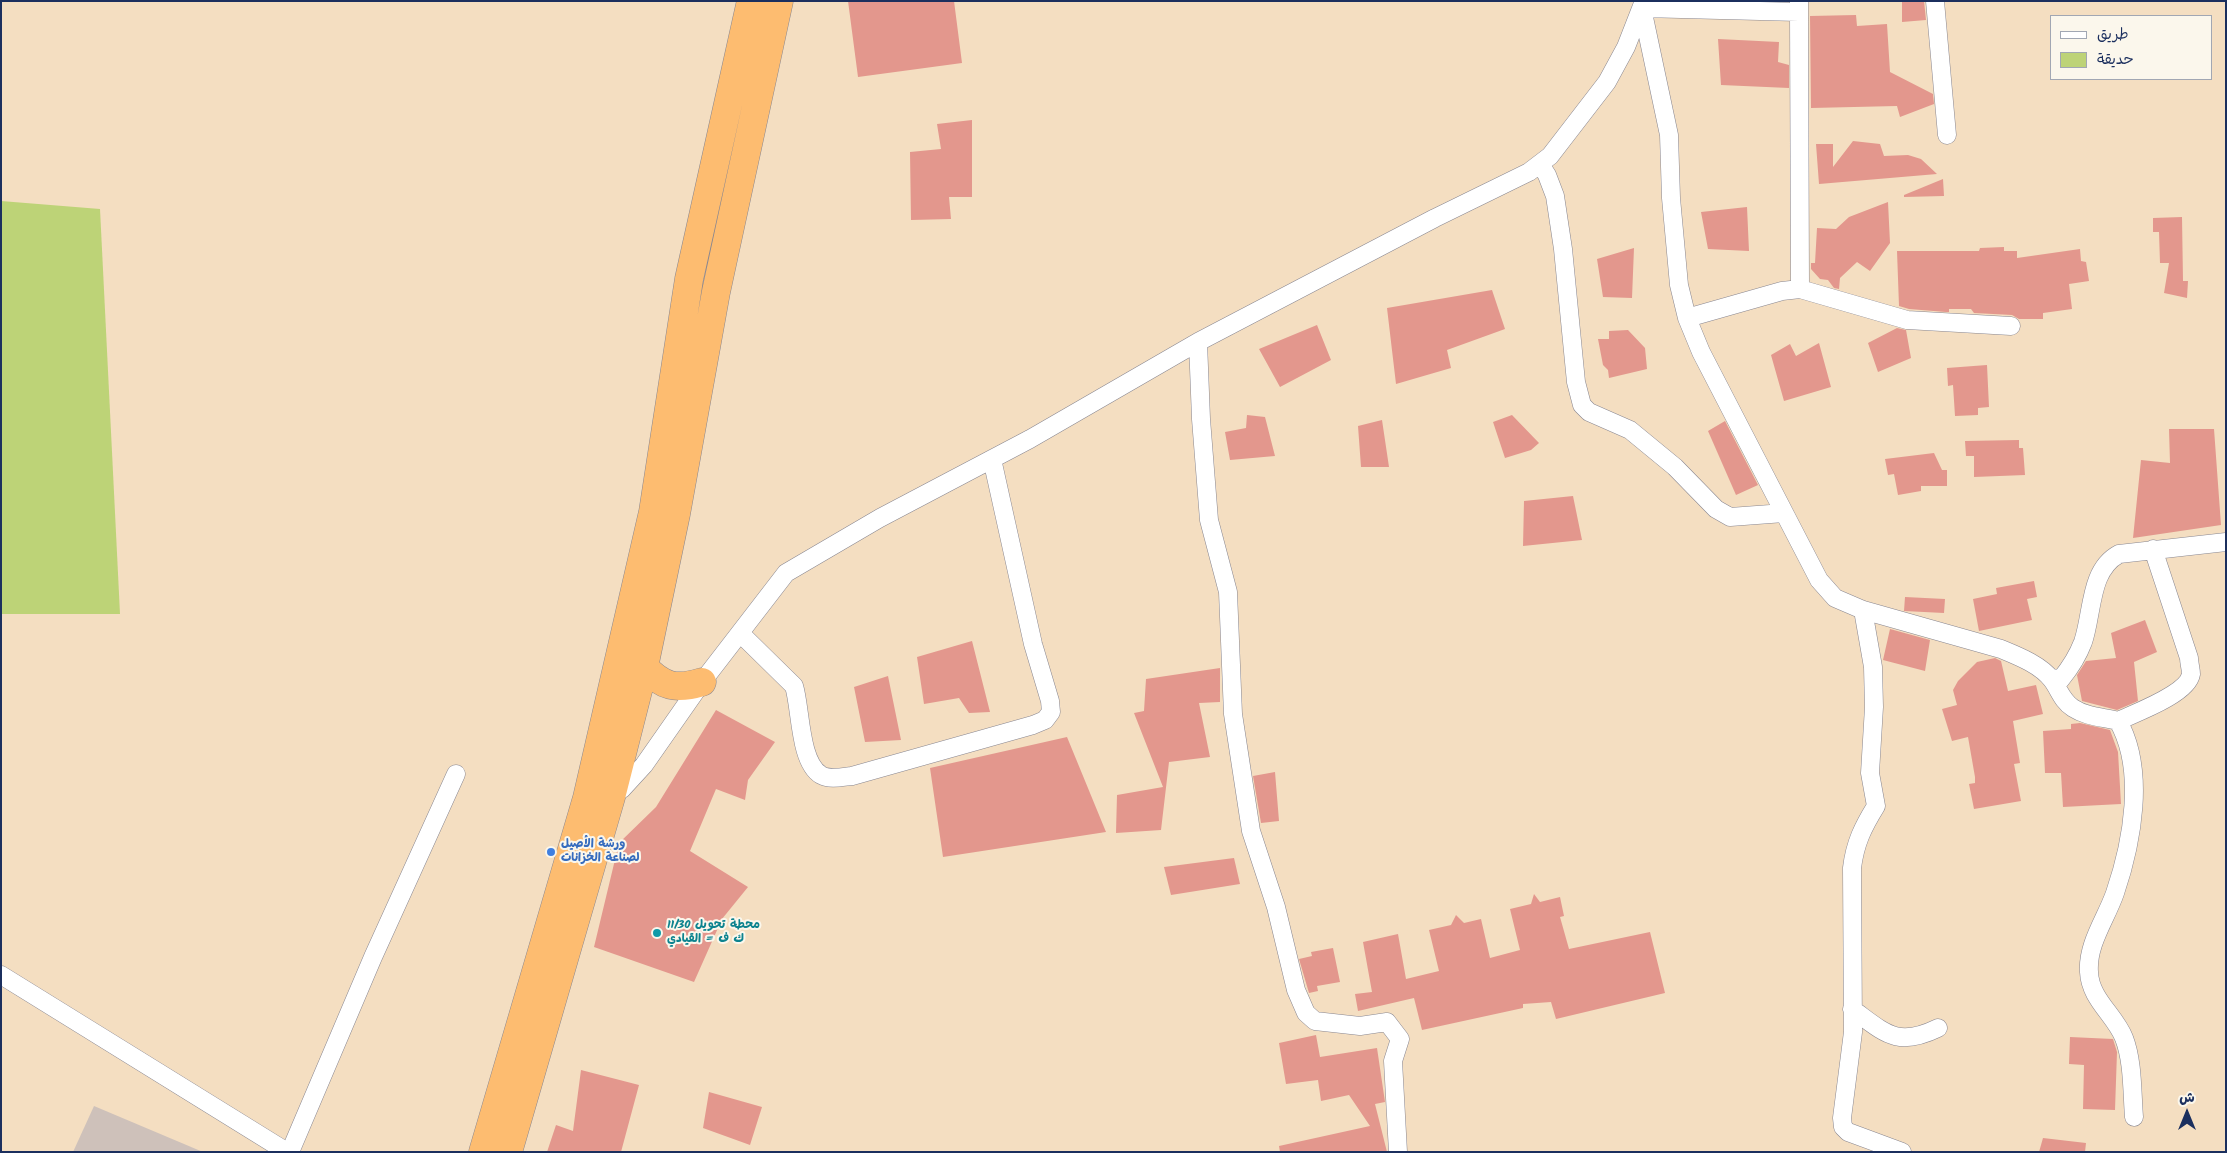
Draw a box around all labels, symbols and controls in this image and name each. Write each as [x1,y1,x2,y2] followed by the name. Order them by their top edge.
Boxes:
[2050,15,2212,80] legend
[2097,23,2129,47] text: طريق
[2097,48,2134,72] text: حديقة
[561,838,639,866] place label: ورشة الأصيل لصناعة الخزانات
[545,846,557,858] marker: ورشة الأصيل لصناعة الخزانات
[667,919,760,947] place label: محطة تحويل 11/30 ك ف = القيادي
[651,927,663,939] marker: محطة تحويل 11/30 ك ف = القيادي
[2179,1087,2195,1109] text: ش
[2162,1088,2212,1138] north arrow

